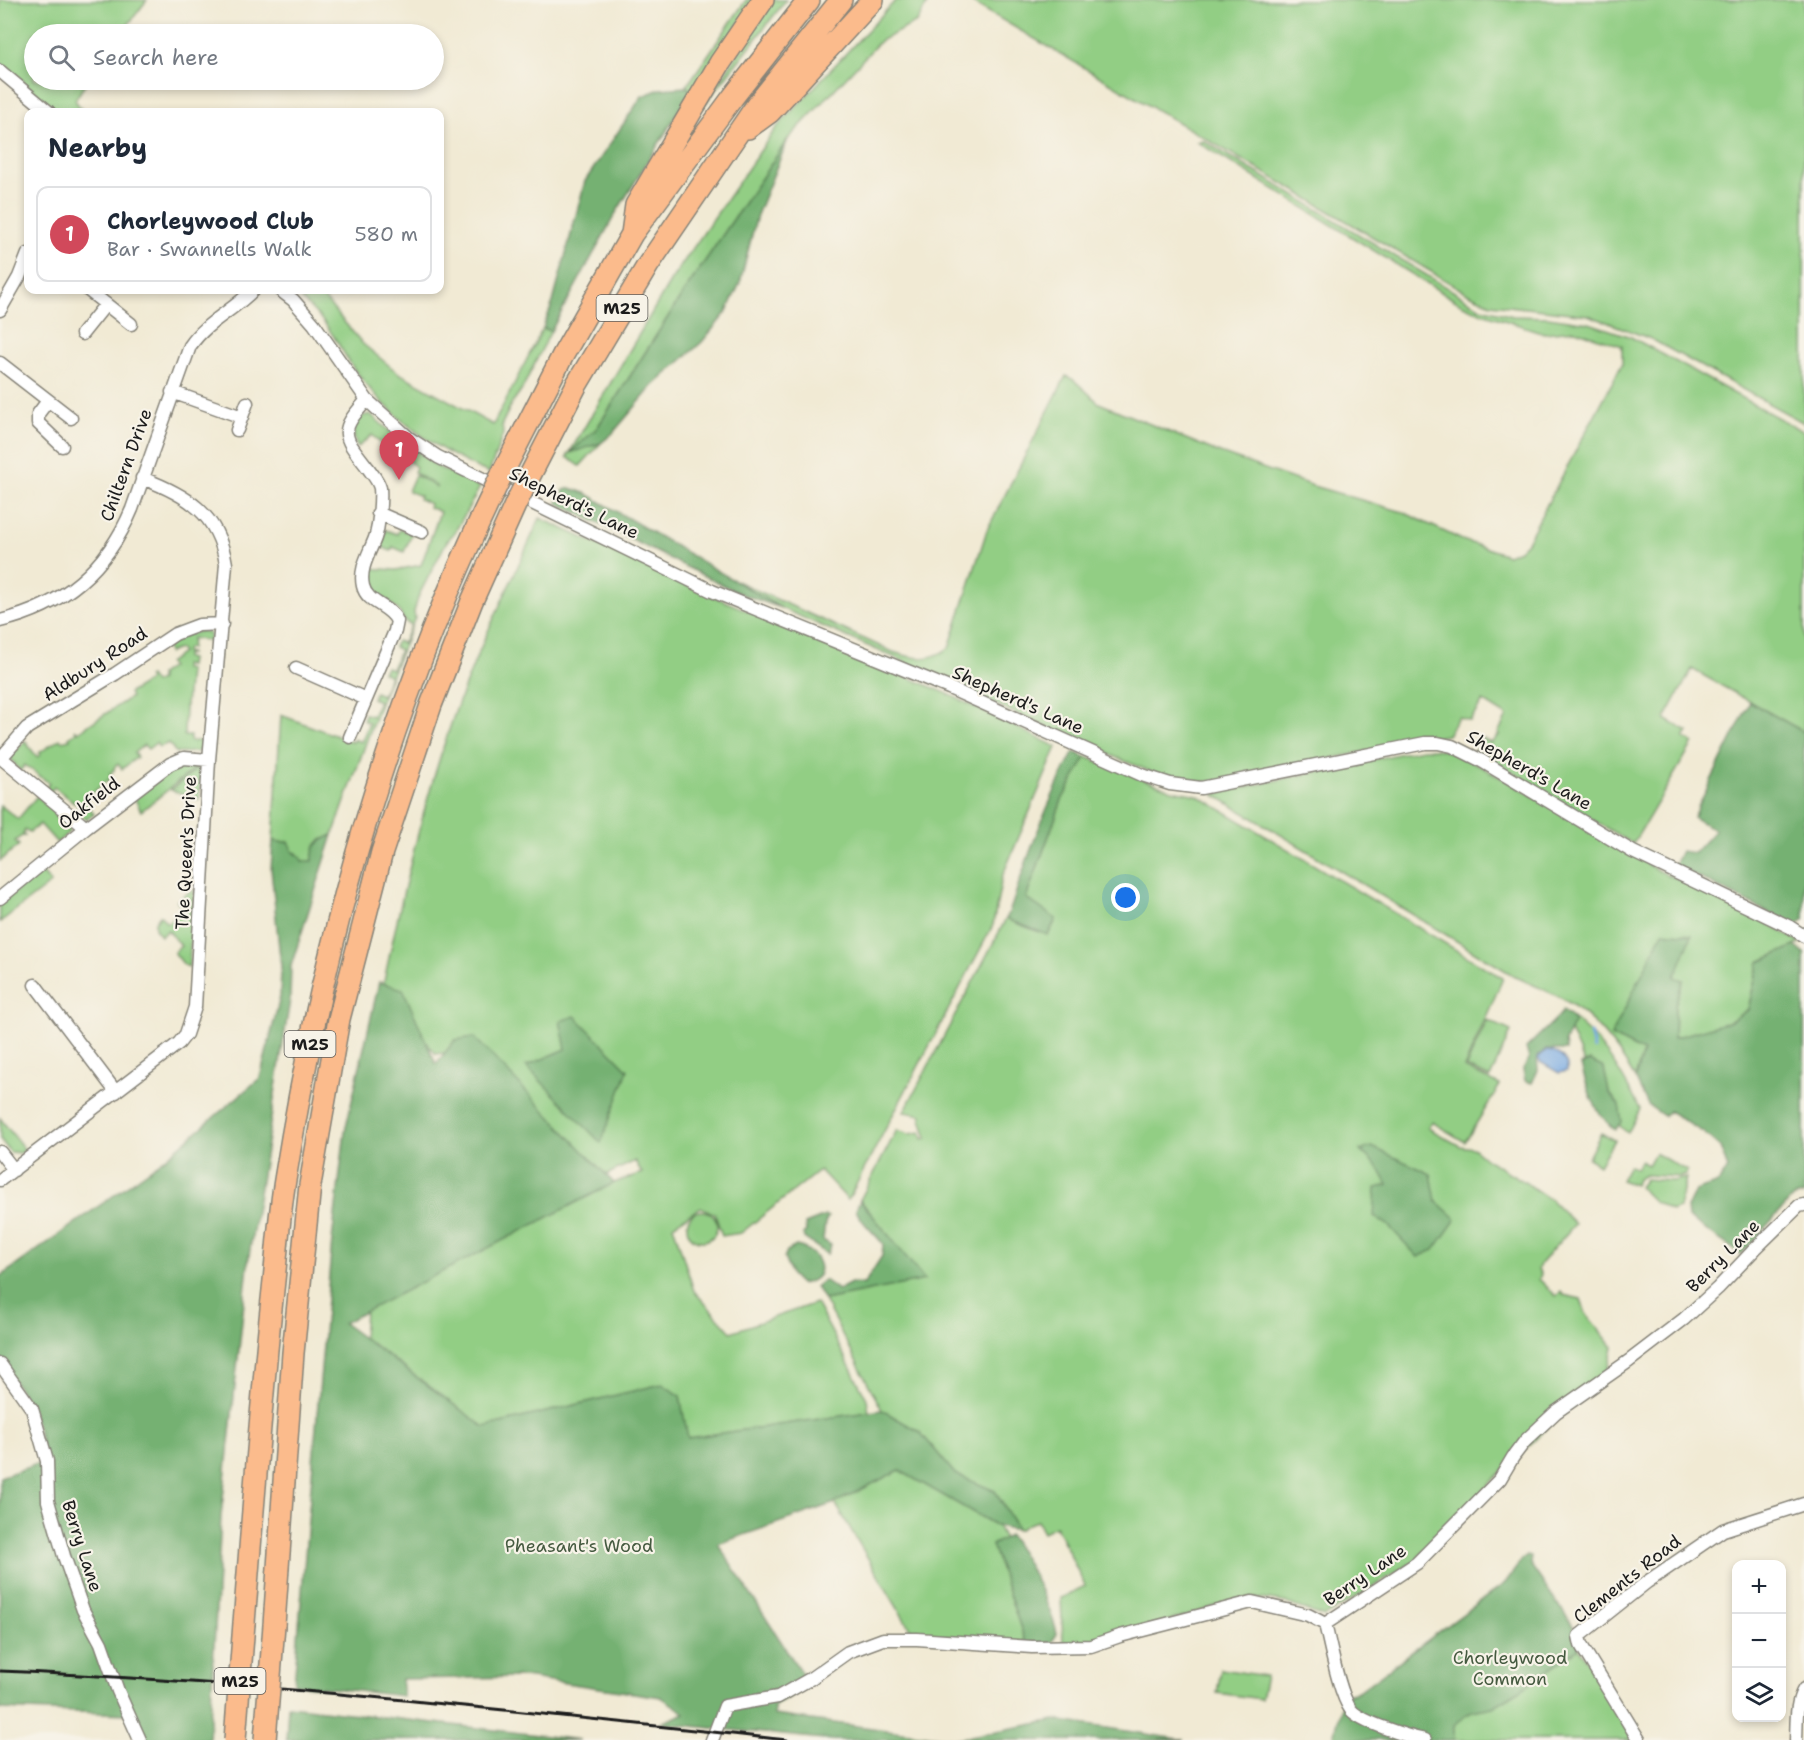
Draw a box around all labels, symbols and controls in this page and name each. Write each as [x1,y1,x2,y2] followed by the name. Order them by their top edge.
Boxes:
[24,24,444,90] search box
[45,41,78,74] icon: search
[93,43,219,72] text: Search here
[48,130,147,165] text: Nearby
[107,207,314,236] text: Chorleywood Club
[65,221,74,247] text: 1
[355,221,418,247] text: 580 m
[107,236,312,262] text: Bar · Swannells Walk
[596,295,648,321] road number: M25
[94,405,158,525] street label: Chiltern Drive
[380,430,418,480] pin: 1
[505,461,643,545] street label: Shepherd's Lane
[38,621,152,707] street label: Aldbury Road
[949,660,1087,740] street label: Shepherd's Lane
[1462,724,1596,816] street label: Shepherd's Lane
[53,771,125,835] street label: Oakfield
[170,776,202,930] street label: The Queen's Drive
[1111,883,1140,912] your location
[284,1031,336,1057] road number: M25
[1681,1214,1765,1298] street label: Berry Lane
[56,1497,108,1595] street label: Berry Lane
[1568,1529,1686,1629] street label: Clements Road
[505,1534,653,1558] park label: Pheasant's Wood
[1319,1539,1411,1611] street label: Berry Lane
[1732,1560,1786,1722] map controls
[1732,1560,1786,1614] button: +
[1732,1614,1786,1668] button: −
[1453,1646,1567,1691] park label: Chorleywood Common
[214,1668,266,1694] road number: M25
[1732,1668,1786,1722] button: layers

